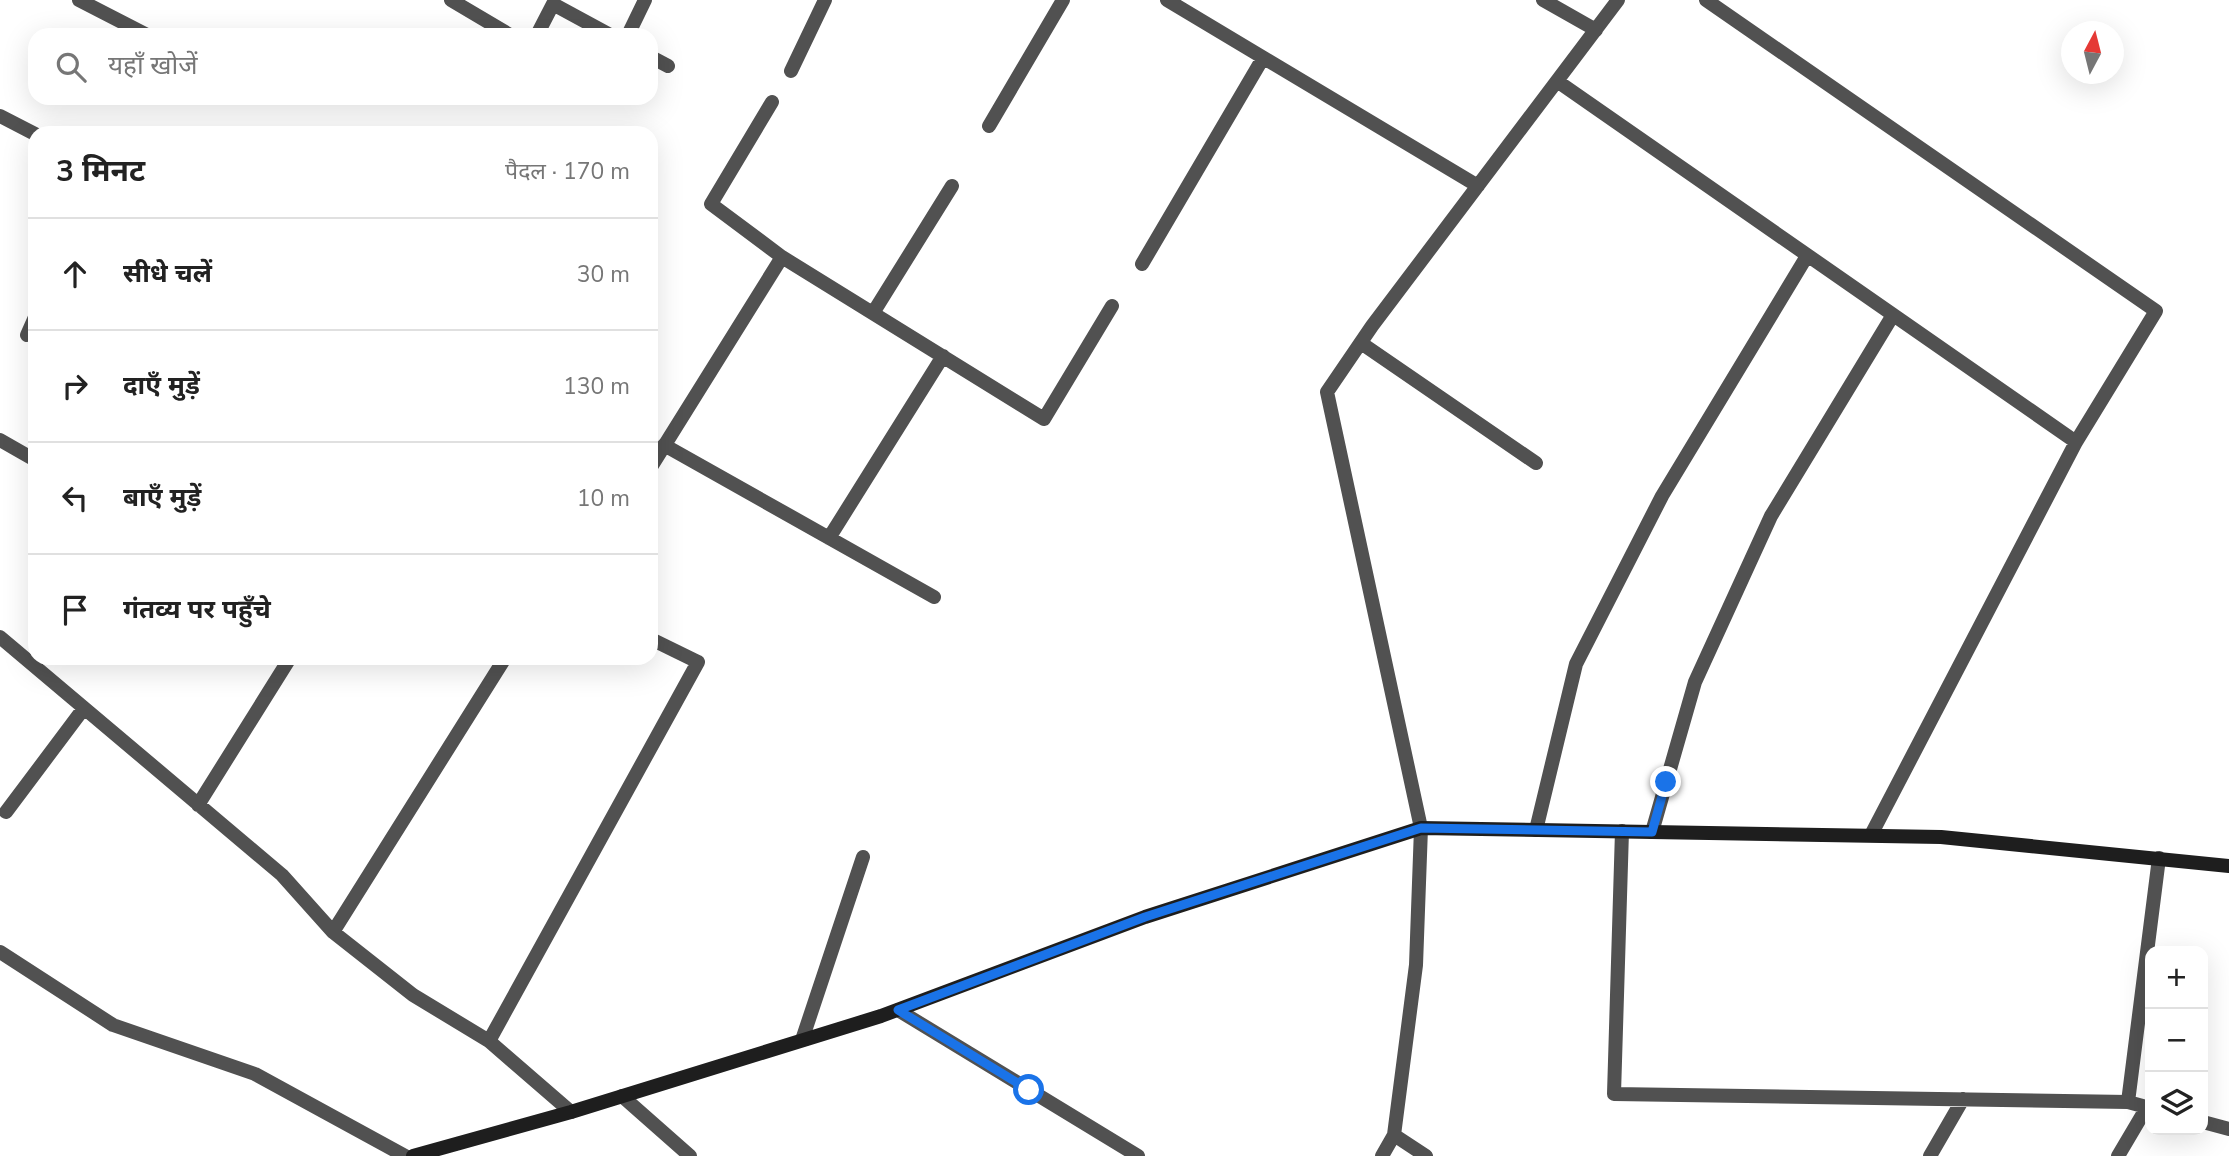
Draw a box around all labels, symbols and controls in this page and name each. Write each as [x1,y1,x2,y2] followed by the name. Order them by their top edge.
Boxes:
[2061,21,2124,84] north arrow
[28,28,658,105] search box
[52,48,90,86] icon: search
[108,48,198,83] text: यहाँ खोजें
[56,151,145,192] text: 3 मिनट
[505,156,630,187] text: पैदल · 170 m
[56,255,94,293] icon: ahead
[123,256,212,291] text: सीधे चलें
[577,259,630,290] text: 30 m
[56,367,94,405] icon: right
[123,368,200,403] text: दाएँ मुड़ें
[563,371,630,402] text: 130 m
[56,479,94,517] icon: left
[123,480,201,515] text: बाएँ मुड़ें
[577,483,630,514] text: 10 m
[56,591,94,629] icon: arrive
[123,592,271,627] text: गंतव्य पर पहुँचे
[1650,766,1681,797] route end
[2145,946,2208,1135] map controls
[2145,946,2208,1009] button: +
[2145,1009,2208,1072] button: −
[2145,1072,2208,1135] button: layers
[1013,1074,1044,1105] route start

